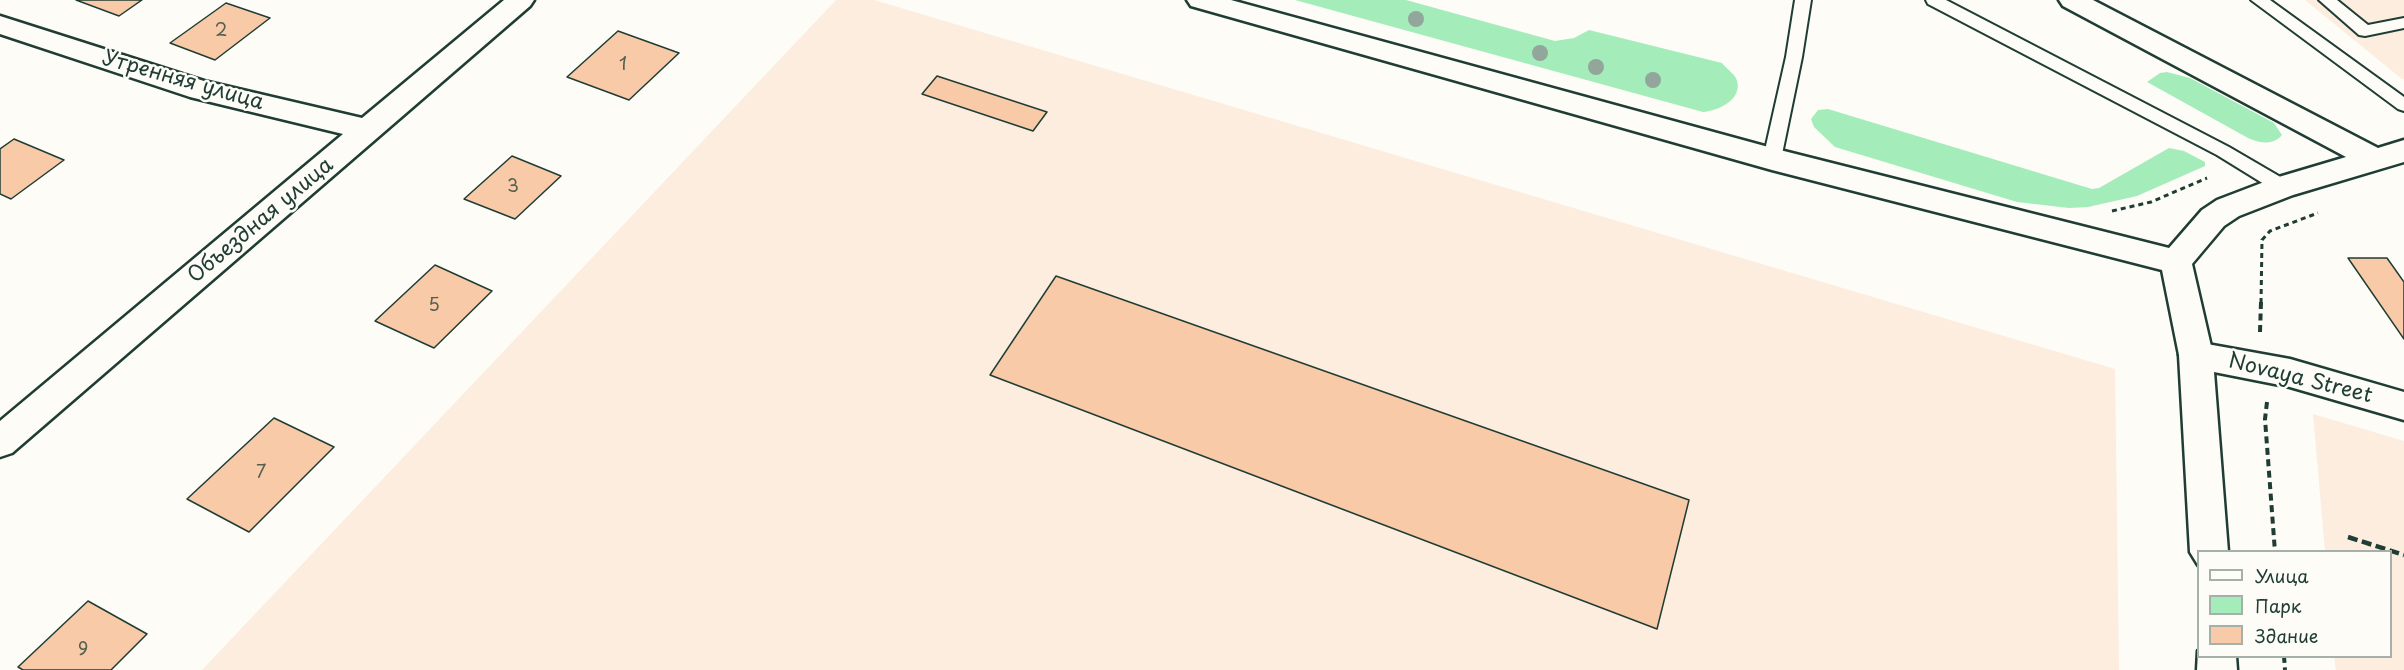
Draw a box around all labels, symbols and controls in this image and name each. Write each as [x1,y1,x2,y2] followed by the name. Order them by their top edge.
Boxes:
[215,20,227,42] house number: 2
[99,46,267,116] street label: Утренняя улица
[619,54,627,76] house number: 1
[183,153,339,289] street label: Объездная улица
[507,176,519,198] house number: 3
[428,295,440,317] house number: 5
[2225,349,2375,409] street label: Novaya Street
[256,462,266,484] house number: 7
[2197,550,2392,658] legend
[2255,562,2309,589] text: Улица
[2255,592,2301,619] text: Парк
[2255,622,2318,649] text: Здание
[78,639,88,661] house number: 9

